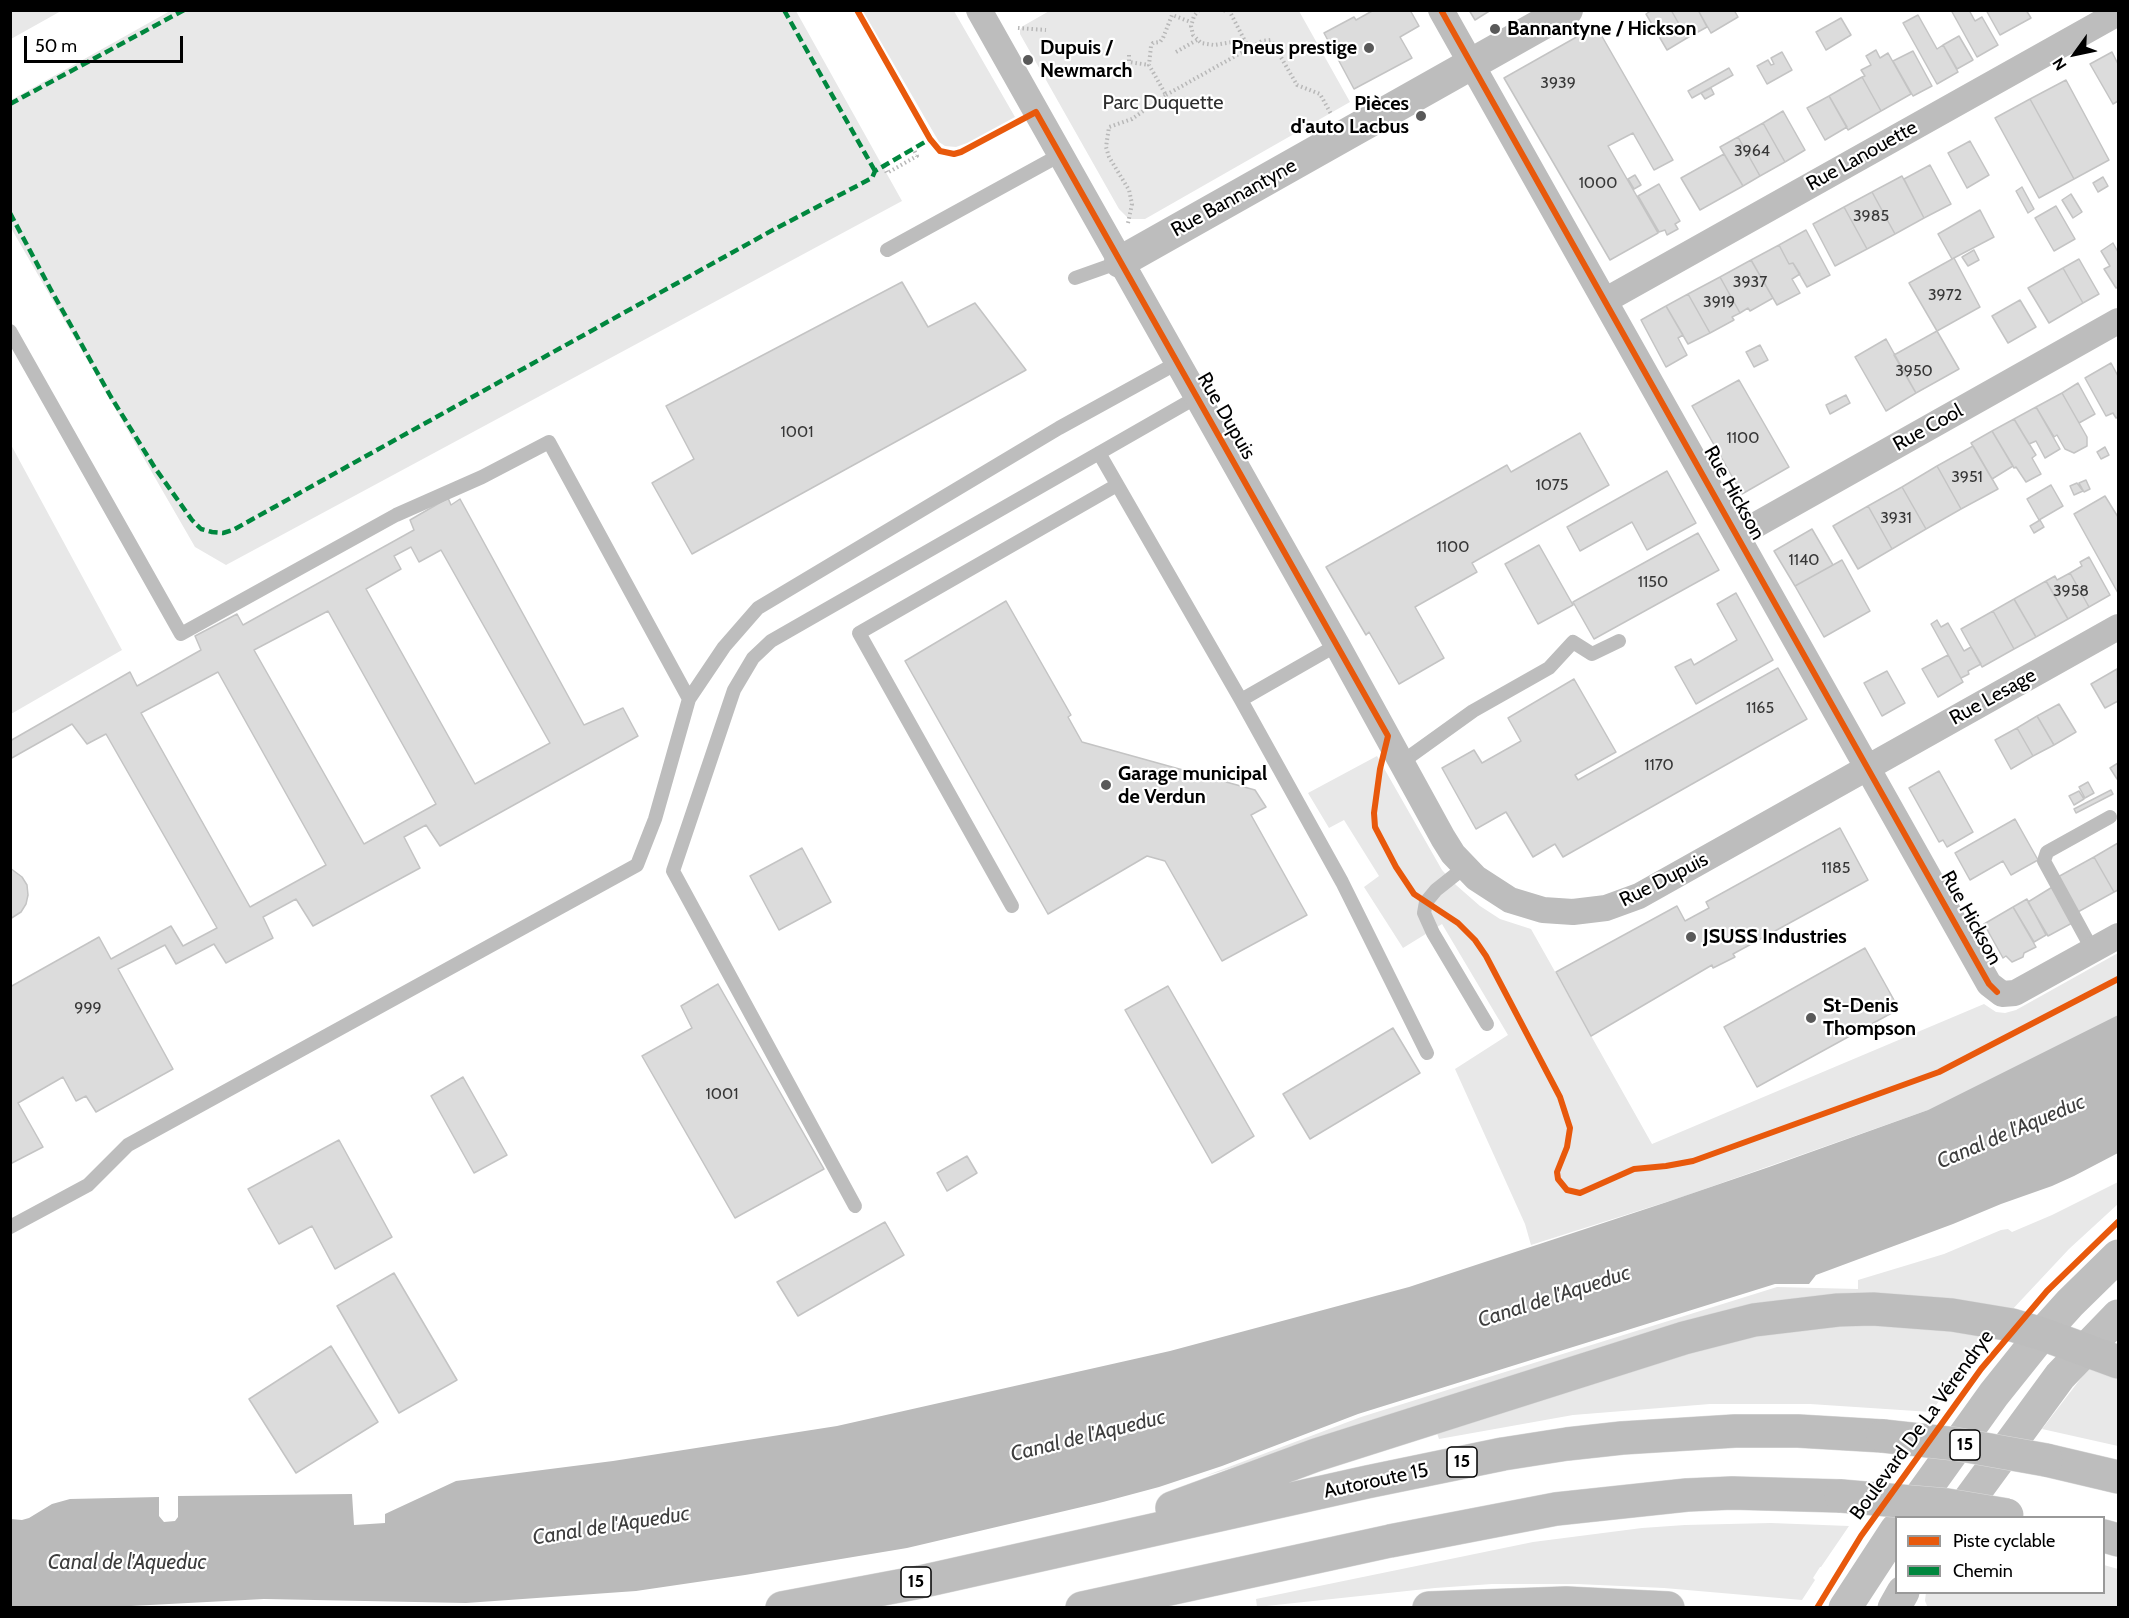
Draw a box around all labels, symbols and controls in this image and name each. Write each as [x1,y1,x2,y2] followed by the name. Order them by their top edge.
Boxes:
[1507,17,1696,41] place label: Bannantyne / Hickson
[1488,22,1502,36] marker: Bannantyne / Hickson
[27,24,186,62] scale bar
[2045,24,2105,84] north arrow
[35,35,77,57] text: 50 m
[1040,36,1133,83] place label: Dupuis / Newmarch
[1231,36,1357,60] place label: Pneus prestige
[1362,41,1376,55] marker: Pneus prestige
[1021,53,1035,67] marker: Dupuis / Newmarch
[2048,54,2071,74] text: N
[1540,73,1576,93] house number: 3939
[1103,91,1223,115] park label: Parc Duquette
[1290,92,1409,139] place label: Pièces d'auto Lacbus
[1414,109,1428,123] marker: Pièces d'auto Lacbus
[1802,116,1922,196] street label: Rue Lanouette
[1734,141,1770,161] house number: 3964
[1167,154,1301,242] street label: Rue Bannantyne
[1579,173,1617,193] house number: 1000
[1853,206,1889,226] house number: 3985
[1733,272,1767,292] house number: 3937
[1928,285,1962,305] house number: 3972
[1703,292,1735,312] house number: 3919
[1895,361,1933,381] house number: 3950
[1192,368,1260,464] street label: Rue Dupuis
[1889,399,1967,457] street label: Rue Cool
[781,422,813,442] house number: 1001
[1727,428,1759,448] house number: 1100
[1698,442,1770,544] street label: Rue Hickson
[1951,467,1983,487] house number: 3951
[1536,475,1568,495] house number: 1075
[1880,508,1912,528] house number: 3931
[1437,537,1469,557] house number: 1100
[1789,550,1819,570] house number: 1140
[1638,572,1668,592] house number: 1150
[2053,581,2089,601] house number: 3958
[1946,663,2040,731] street label: Rue Lesage
[1746,698,1774,718] house number: 1165
[1644,755,1674,775] house number: 1170
[1118,762,1267,809] place label: Garage municipal de Verdun
[1099,778,1113,792] marker: Garage municipal de Verdun
[1616,847,1712,913] street label: Rue Dupuis
[1822,858,1850,878] house number: 1185
[1935,867,2007,969] street label: Rue Hickson
[1703,925,1847,949] place label: JSUSS Industries
[1684,930,1698,944] marker: JSUSS Industries
[1823,994,1916,1041] place label: St-Denis Thompson
[74,998,102,1018] house number: 999
[1804,1011,1818,1025] marker: St-Denis Thompson
[706,1084,738,1104] house number: 1001
[1933,1089,2089,1175] water label: Canal de l'Aqueduc
[1475,1261,1633,1333] water label: Canal de l'Aqueduc
[1845,1325,1999,1525] street label: Boulevard De La Vérendrye
[1008,1405,1168,1467] water label: Canal de l'Aqueduc
[1950,1430,1980,1460] road number: 15
[1447,1447,1477,1477] road number: 15
[1321,1458,1431,1504] street label: Autoroute 15
[531,1501,691,1551] water label: Canal de l'Aqueduc
[1895,1516,2105,1594] legend
[1953,1530,2055,1552] text: Piste cyclable
[48,1550,206,1576] water label: Canal de l'Aqueduc
[1953,1560,2013,1582] text: Chemin
[901,1567,931,1597] road number: 15

